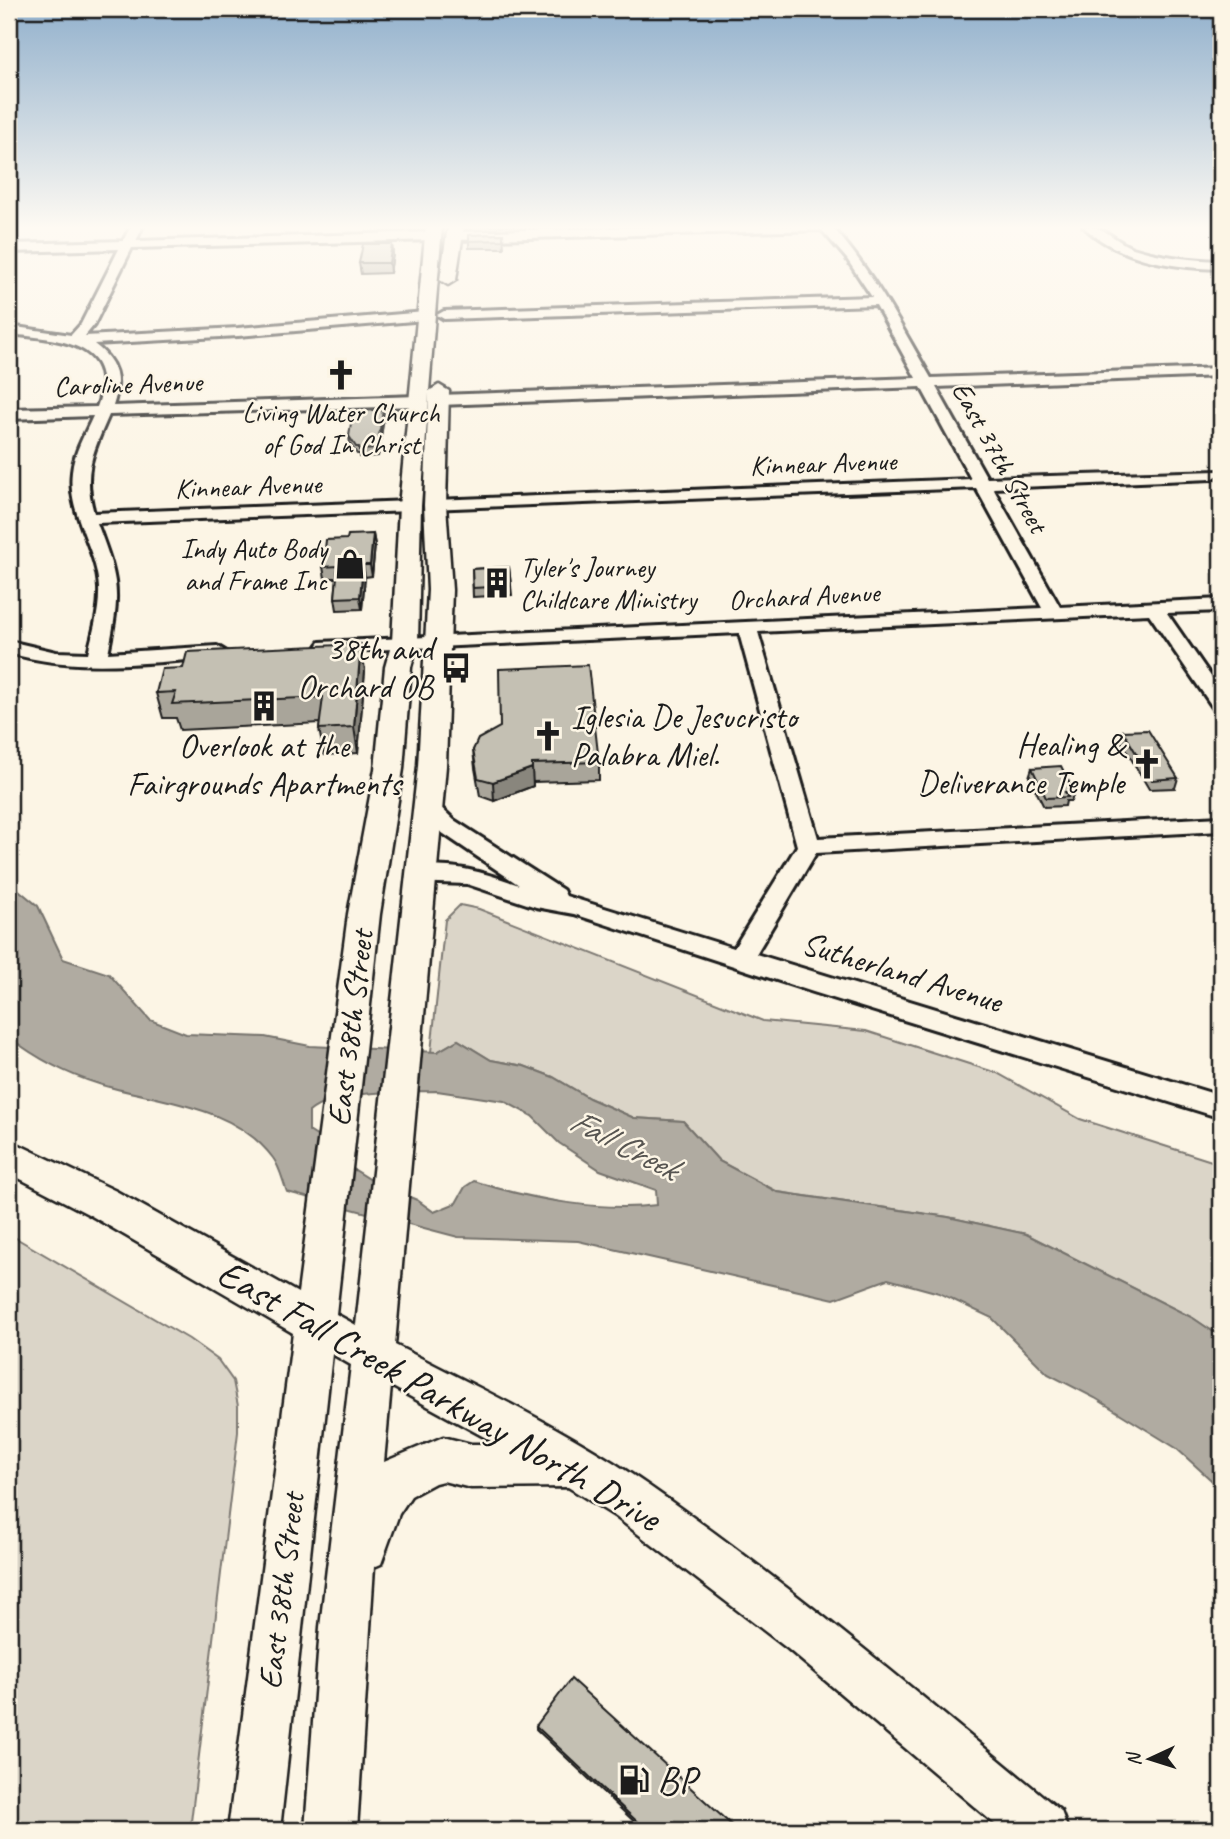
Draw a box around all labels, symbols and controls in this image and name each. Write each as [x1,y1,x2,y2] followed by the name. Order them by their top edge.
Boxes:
[324,358,358,392] church icon: Living Water Church of God In Christ
[53,364,205,404] street label: Caroline Avenue
[944,375,1057,541] street label: East 37th Street
[242,395,440,462] place label: Living Water Church of God In Christ
[749,443,899,483] street label: Kinnear Avenue
[174,466,324,506] street label: Kinnear Avenue
[181,531,329,598] place label: Indy Auto Body and Frame Inc
[333,547,367,581] shop icon: Indy Auto Body and Frame Inc
[520,550,699,617] place label: Tyler's Journey Childcare Ministry
[480,566,514,600] building icon: Tyler's Journey Childcare Ministry
[728,574,882,617] street label: Orchard Avenue
[297,628,438,708] place label: 38th and Orchard OB
[439,651,473,685] bus stop icon: 38th and Orchard OB
[247,689,281,723] building icon: Overlook at the Fairgrounds Apartments
[571,696,800,776] place label: Iglesia De Jesucristo Palabra Miel.
[531,719,565,753] church icon: Iglesia De Jesucristo Palabra Miel.
[918,724,1127,804] place label: Healing & Deliverance Temple
[127,725,403,805] place label: Overlook at the Fairgrounds Apartments
[1130,747,1164,781] church icon: Healing & Deliverance Temple
[797,922,1009,1023] street label: Sutherland Avenue
[317,925,383,1128] street label: East 38th Street
[562,1098,691,1193] water label: Fall Creek
[209,1248,672,1544] street label: East Fall Creek Parkway North Drive
[248,1488,314,1691] street label: East 38th Street
[1114,1724,1184,1794] north arrow
[1121,1750,1146,1767] text: N
[657,1755,700,1805] place label: BP
[617,1763,651,1797] fuel station icon: BP

